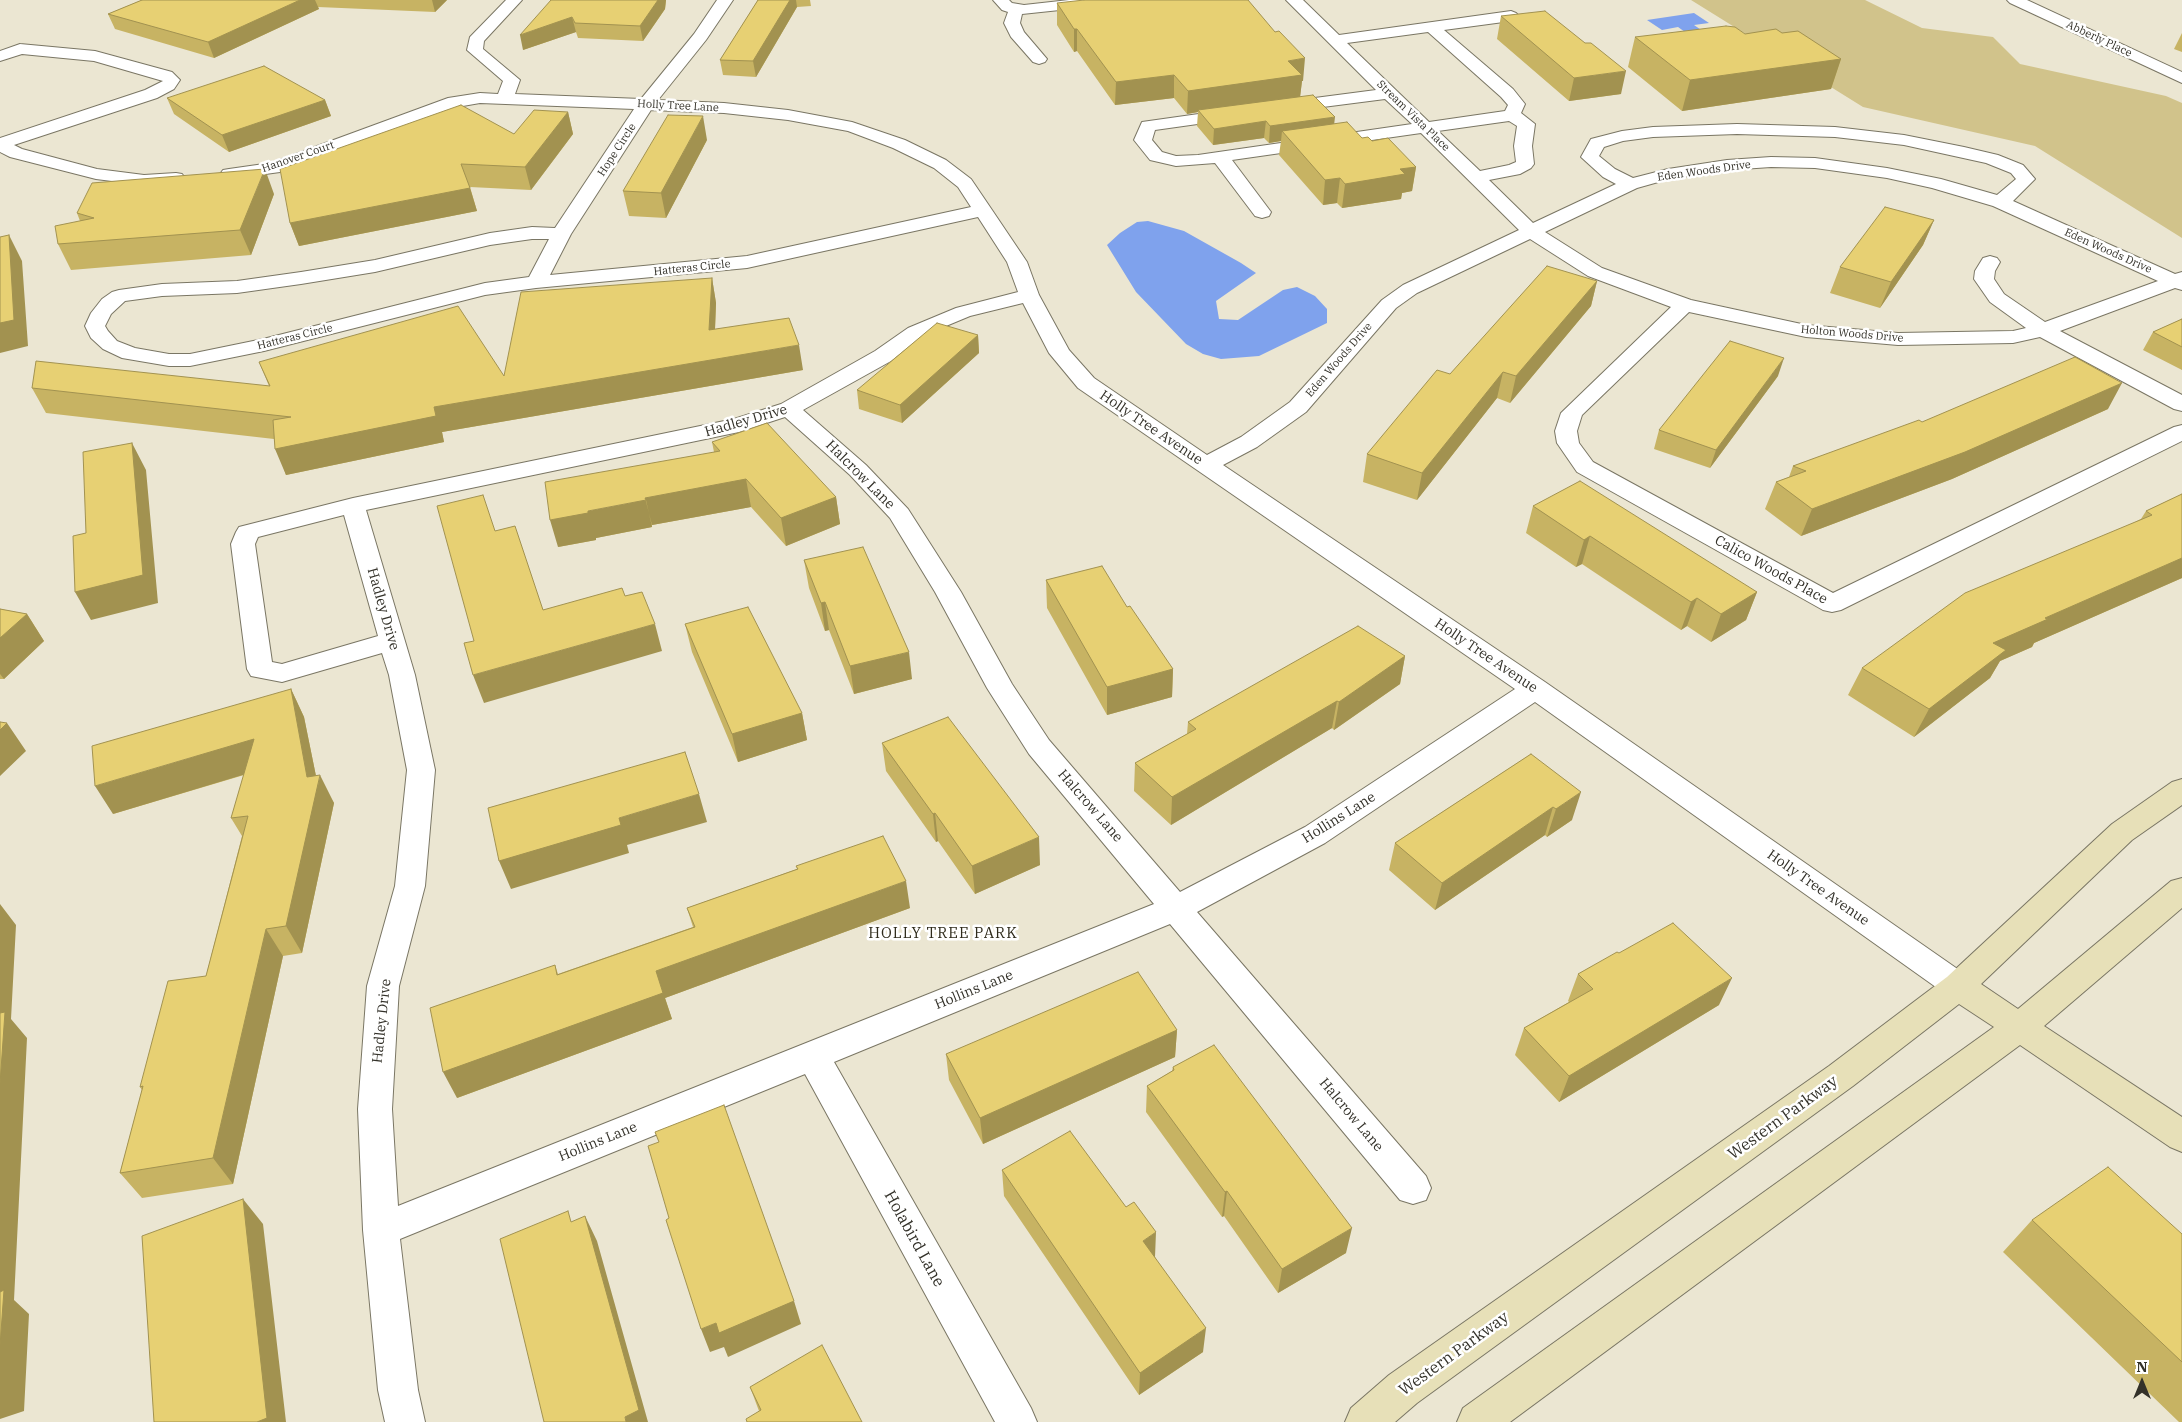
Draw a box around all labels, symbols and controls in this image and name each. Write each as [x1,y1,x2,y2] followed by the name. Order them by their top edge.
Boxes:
[2064,18,2134,60] street label: Abberly Place
[1374,78,1452,154] street label: Stream Vista Place
[637,97,719,115] street label: Holly Tree Lane
[595,121,639,179] street label: Hope Circle
[260,138,336,176] street label: Hanover Court
[1656,158,1752,184] street label: Eden Woods Drive
[2062,226,2154,276] street label: Eden Woods Drive
[653,257,731,279] street label: Hatteras Circle
[1303,320,1375,400] street label: Eden Woods Drive
[256,321,334,353] street label: Hatteras Circle
[1800,323,1904,345] street label: Holton Woods Drive
[1096,387,1206,469] street label: Holly Tree Avenue
[703,401,789,441] street label: Hadley Drive
[822,437,898,513] street label: Halcrow Lane
[1712,532,1830,608] street label: Calico Woods Place
[363,566,403,652] street label: Hadley Drive
[1431,615,1541,697] street label: Holly Tree Avenue
[1054,766,1126,846] street label: Halcrow Lane
[1299,789,1379,847] street label: Hollins Lane
[1764,847,1872,929] street label: Holly Tree Avenue
[866,925,1020,943] district label: HOLLY TREE PARK
[932,967,1016,1013] street label: Hollins Lane
[369,978,395,1064] street label: Hadley Drive
[1725,1072,1841,1164] street label: Western Parkway
[1315,1075,1387,1155] street label: Halcrow Lane
[556,1119,640,1165] street label: Hollins Lane
[880,1187,948,1291] street label: Holabird Lane
[1396,1308,1512,1400] street label: Western Parkway
[2117,1357,2167,1407] north arrow
[2136,1358,2148,1376] text: N

